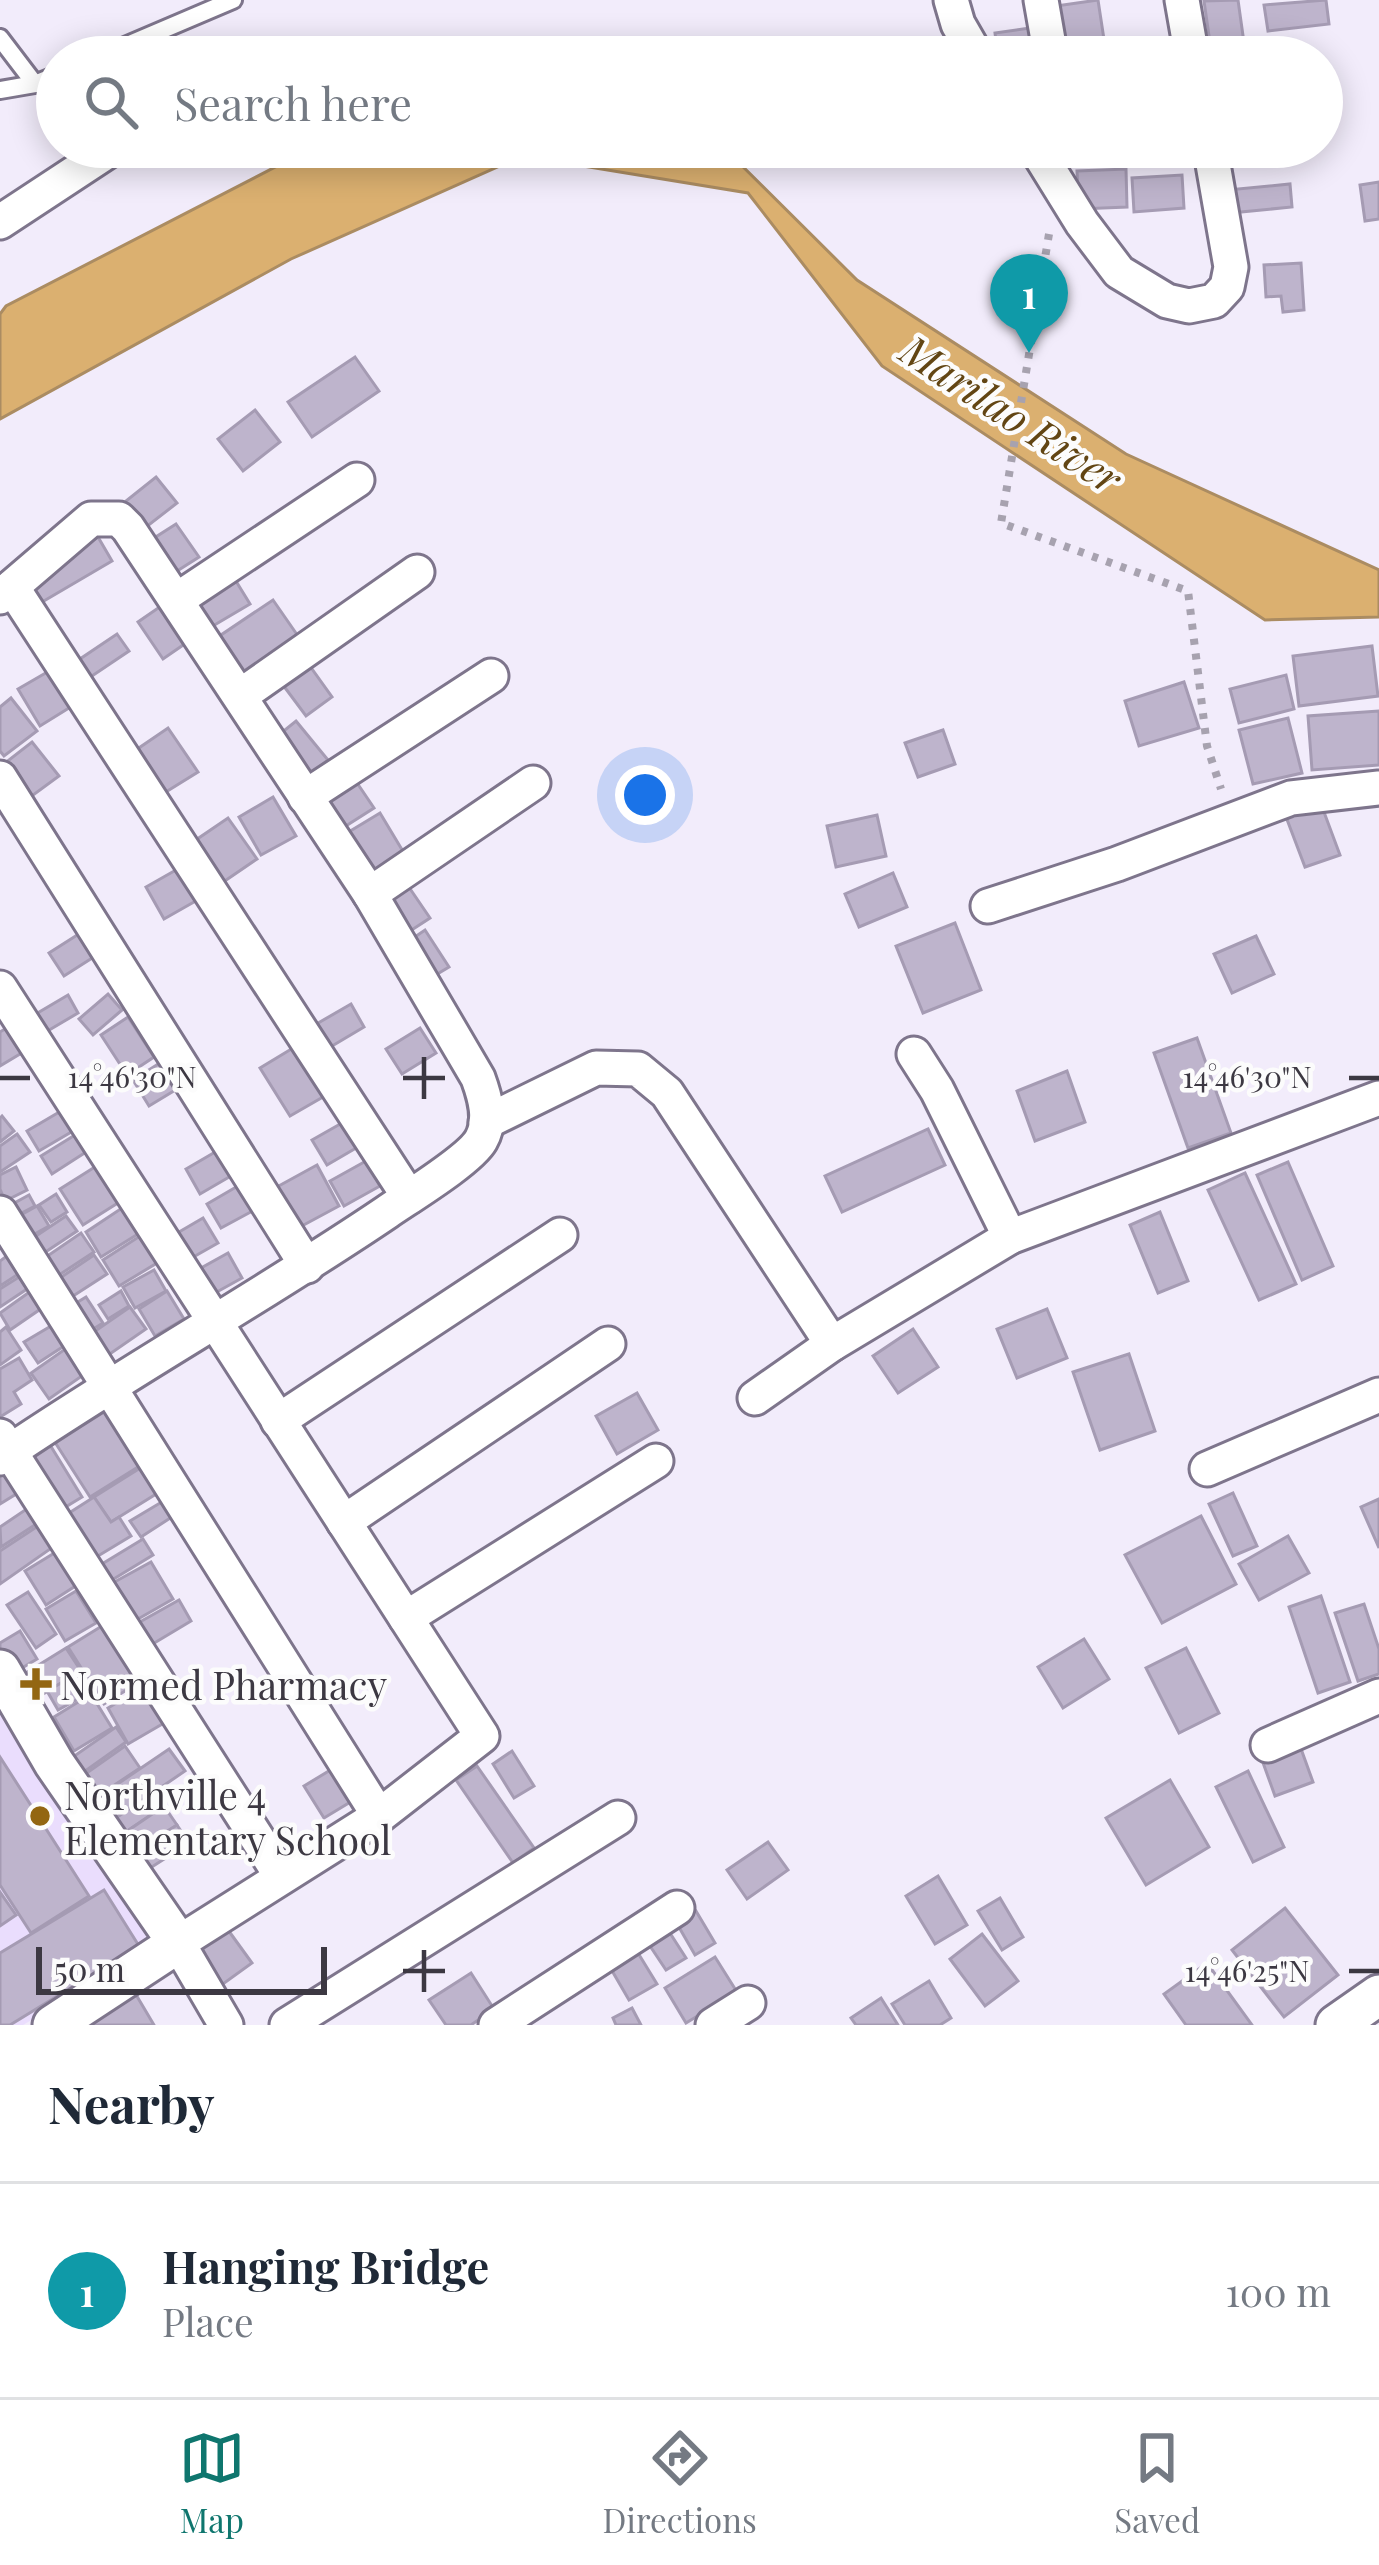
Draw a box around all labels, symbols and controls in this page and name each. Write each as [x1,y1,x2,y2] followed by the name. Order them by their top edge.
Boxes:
[36,36,1343,168] search box
[78,69,144,135] icon: search
[174,72,412,132] text: Search here
[990,254,1068,353] pin: 1
[889,320,1135,506] water label: Marilao River
[615,765,675,825] your location
[67,1056,197,1096] text: 14°46'30"N
[1182,1056,1312,1096] text: 14°46'30"N
[60,1658,387,1710] place label: Normed Pharmacy
[23,1671,49,1697] marker: Normed Pharmacy
[64,1768,391,1865] place label: Northville 4 Elementary School
[27,1803,53,1829] marker: Northville 4 Elementary School
[36,1941,327,1994] scale bar
[54,1946,125,1990] text: 50 m
[1185,1950,1309,1990] text: 14°46'25"N
[48,2069,214,2137] text: Nearby
[162,2235,489,2295] text: Hanging Bridge
[80,2265,94,2317] text: 1
[1225,2265,1331,2317] text: 100 m
[162,2295,254,2347] text: Place
[179,2425,245,2541] tab: Map
[602,2425,757,2541] tab: Directions
[1114,2425,1200,2541] tab: Saved

